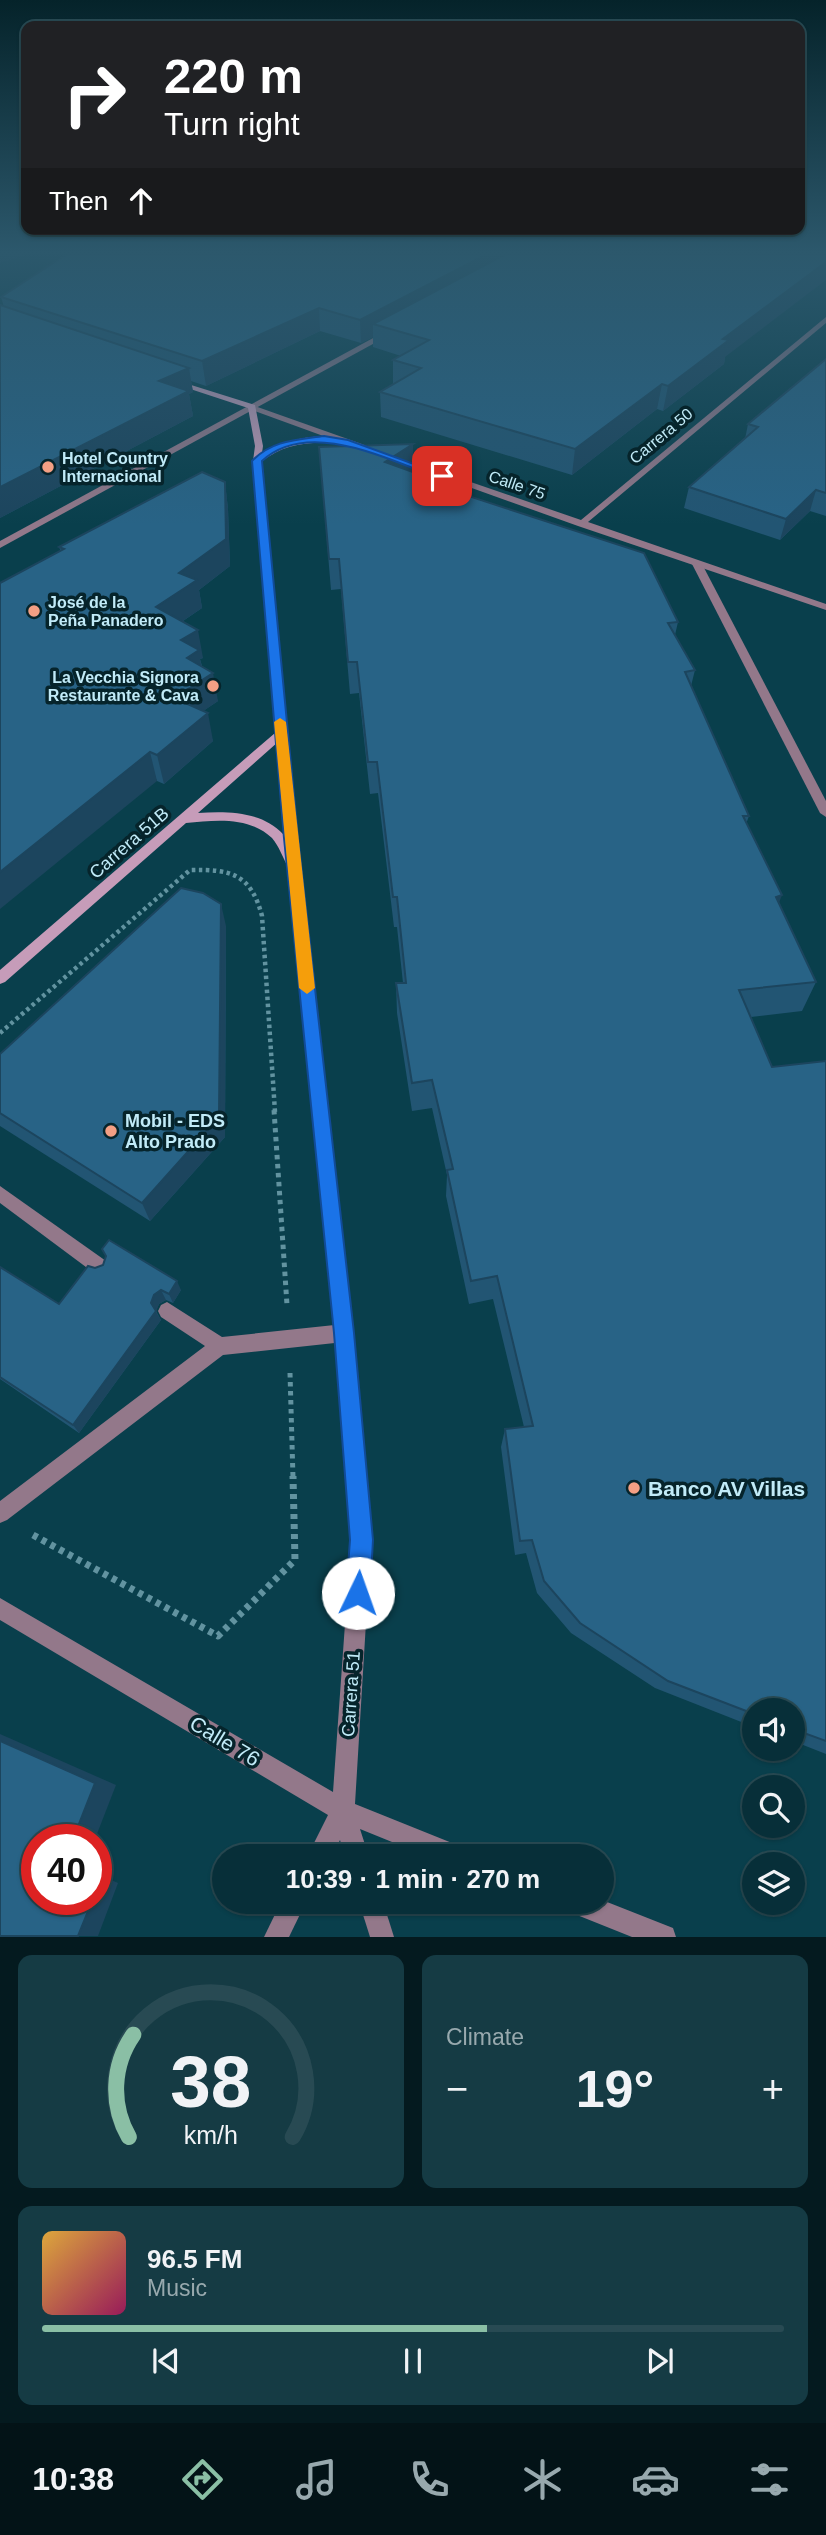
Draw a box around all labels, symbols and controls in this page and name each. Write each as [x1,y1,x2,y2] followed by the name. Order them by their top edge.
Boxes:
[49,49,140,140] icon: right
[164,49,303,103] text: 220 m
[164,106,300,142] text: Turn right
[122,182,160,220] icon: ahead
[49,186,108,216] text: Then
[626,405,696,467] street label: Carrera 50
[412,446,472,506] pin
[62,450,168,485] place label: Hotel Country Internacional
[423,457,461,495] icon: arrive
[40,459,56,475] marker: Hotel Country Internacional
[486,467,548,503] street label: Calle 75
[48,594,164,629] place label: José de la Peña Panadero
[26,603,42,619] marker: José de la Peña Panadero
[48,669,199,704] place label: La Vecchia Signora Restaurante & Cava
[205,678,221,694] marker: La Vecchia Signora Restaurante & Cava
[85,803,173,883] street label: Carrera 51B
[125,1111,225,1152] place label: Mobil - EDS Alto Prado
[103,1123,119,1139] marker: Mobil - EDS Alto Prado
[648,1477,805,1500] place label: Banco AV Villas
[626,1480,642,1496] marker: Banco AV Villas
[321,1556,395,1630] position arrow
[338,1650,364,1738] street label: Carrera 51
[742,1698,805,1915] map controls
[742,1698,805,1761] button: sound
[186,1711,264,1771] street label: Calle 76
[742,1775,805,1838] button: search
[21,1824,112,1915] speed limit sign: 40
[742,1852,805,1915] button: layers
[286,1864,540,1894] text: 10:39 · 1 min · 270 m
[446,2024,524,2050] text: Climate
[171,2042,251,2123] text: 38
[576,2060,654,2118] text: 19°
[446,2068,468,2110] text: −
[762,2068,784,2110] text: +
[184,2121,238,2149] text: km/h
[147,2244,242,2274] text: 96.5 FM
[147,2275,207,2301] text: Music
[147,2342,185,2380] icon: previous
[394,2342,432,2380] icon: pause
[641,2342,679,2380] icon: next
[178,2455,227,2504] icon: directions
[292,2455,341,2504] icon: music
[405,2455,454,2504] icon: phone
[518,2455,567,2504] icon: climate
[631,2455,680,2504] icon: car
[745,2455,794,2504] icon: filters
[32,2461,114,2497] text: 10:38

